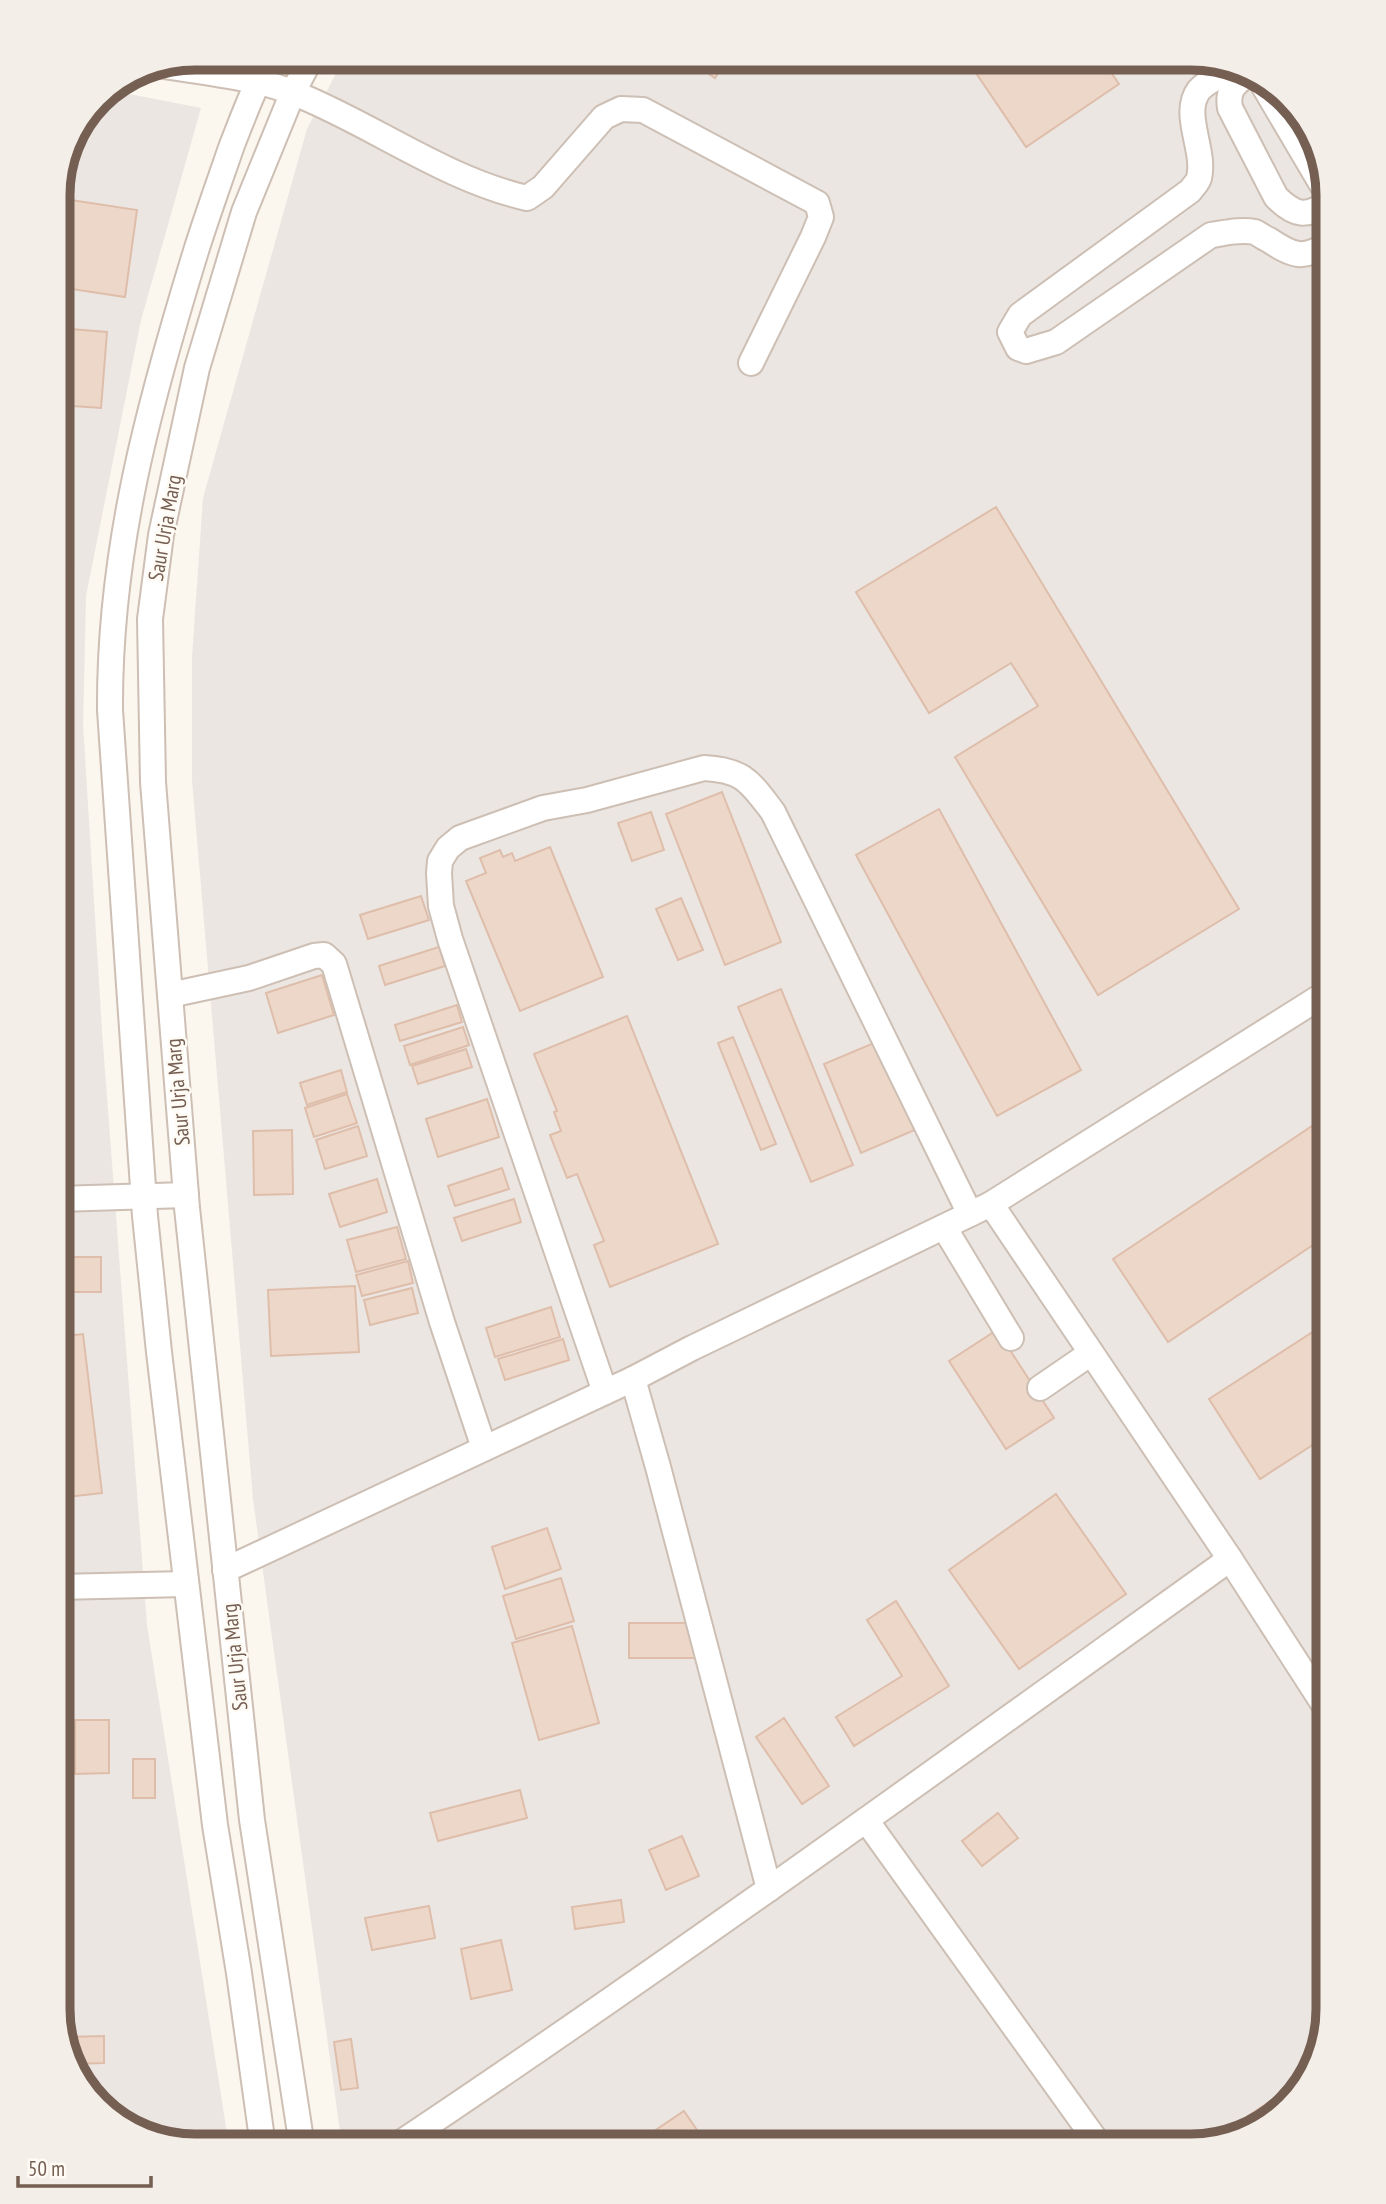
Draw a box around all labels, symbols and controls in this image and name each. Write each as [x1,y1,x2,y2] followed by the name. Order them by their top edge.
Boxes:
[142,473,187,583] street label: Saur Urja Marg
[159,1037,196,1147] street label: Saur Urja Marg
[215,1602,254,1712] street label: Saur Urja Marg
[18,2144,150,2188] scale bar
[28,2155,65,2182] text: 50 m

